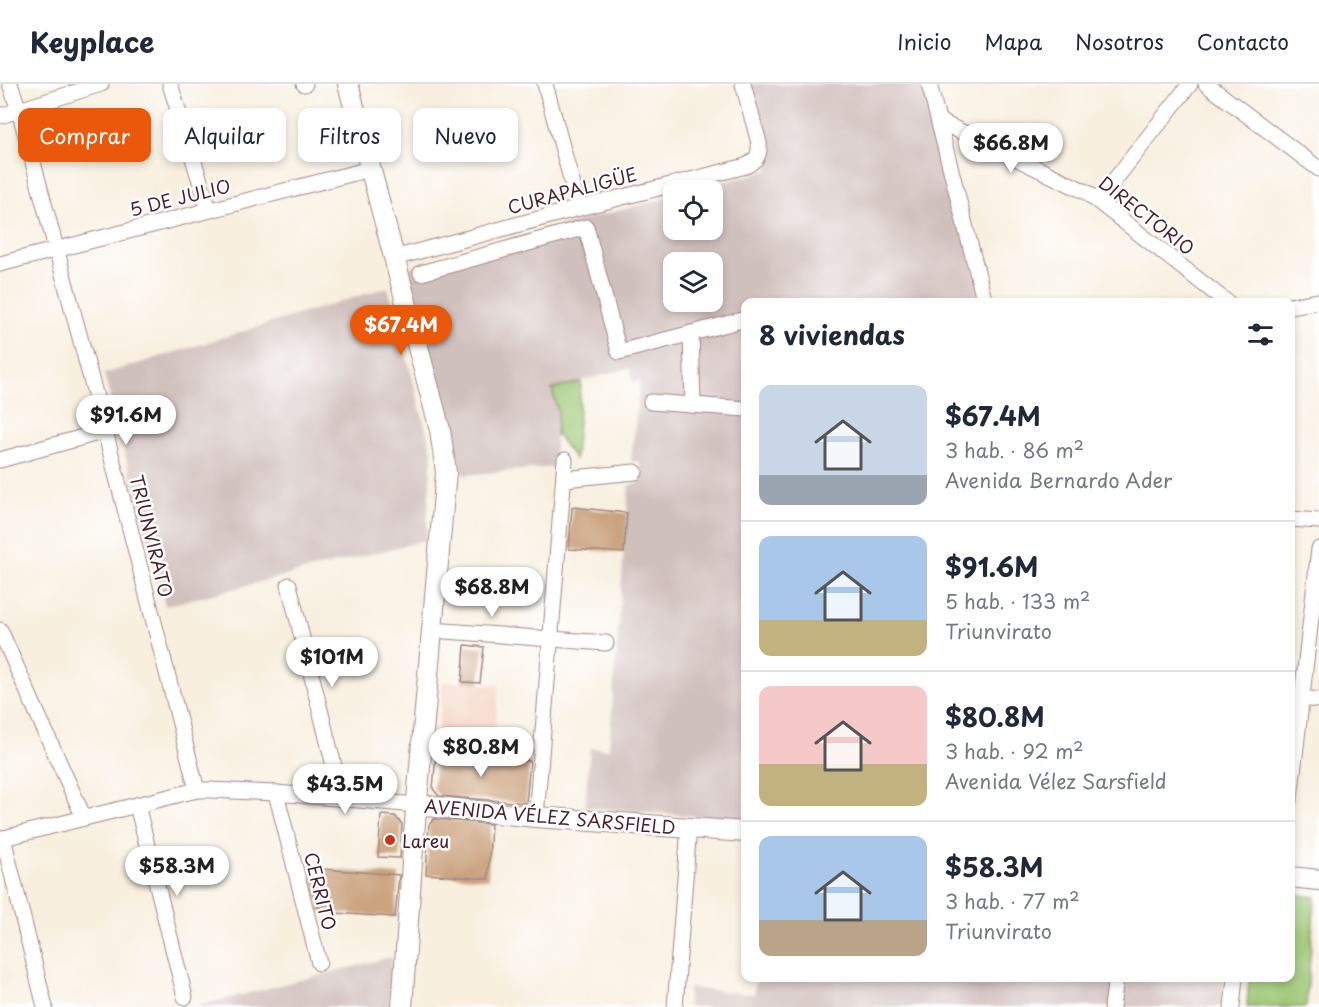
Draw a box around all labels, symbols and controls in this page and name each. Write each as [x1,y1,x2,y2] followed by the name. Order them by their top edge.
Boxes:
[30,20,155,63] text: Keyplace
[897,25,951,57] text: Inicio
[984,25,1042,57] text: Mapa
[1075,25,1164,57] text: Nosotros
[1197,25,1289,57] text: Contacto
[18,108,151,162] chip: Comprar
[163,108,286,162] chip: Alquilar
[298,108,401,162] chip: Filtros
[413,108,518,162] chip: Nuevo
[962,123,1060,174] pin: $66.8M
[973,127,1049,157] text: $66.8M
[504,160,640,220] street label: CURAPALIGÜE
[1093,169,1201,261] street label: DIRECTORIO
[127,171,233,223] street label: 5 DE JULIO
[663,180,723,312] map controls
[663,180,723,240] button: locate
[663,252,723,312] button: layers
[352,305,450,356] pin: $67.4M
[364,309,438,339] text: $67.4M
[759,315,905,354] text: 8 viviendas
[1244,318,1277,351] icon: filters
[77,395,175,446] pin: $91.6M
[945,396,1041,435] text: $67.4M
[90,399,162,429] text: $91.6M
[807,409,879,481] icon: home
[945,435,1084,465] text: 3 hab. · 86 m²
[945,465,1172,495] text: Avenida Bernardo Ader
[124,472,180,600] street label: TRIUNVIRATO
[945,547,1038,586] text: $91.6M
[807,560,879,632] icon: home
[443,567,541,618] pin: $68.8M
[454,571,530,601] text: $68.8M
[945,586,1090,616] text: 5 hab. · 133 m²
[945,616,1052,646] text: Triunvirato
[290,637,374,688] pin: $101M
[300,641,364,671] text: $101M
[945,697,1045,736] text: $80.8M
[807,710,879,782] icon: home
[432,727,530,778] pin: $80.8M
[443,731,519,761] text: $80.8M
[945,736,1084,766] text: 3 hab. · 92 m²
[296,764,394,815] pin: $43.5M
[945,766,1167,796] text: Avenida Vélez Sarsfield
[307,768,383,798] text: $43.5M
[423,792,677,840] street label: AVENIDA VÉLEZ SARSFIELD
[402,827,449,854] place label: Lareu
[383,833,397,847] marker: Lareu
[128,846,226,897] pin: $58.3M
[945,847,1044,886] text: $58.3M
[298,849,344,933] street label: CERRITO
[139,850,215,880] text: $58.3M
[807,860,879,932] icon: home
[945,886,1080,916] text: 3 hab. · 77 m²
[945,916,1052,946] text: Triunvirato

